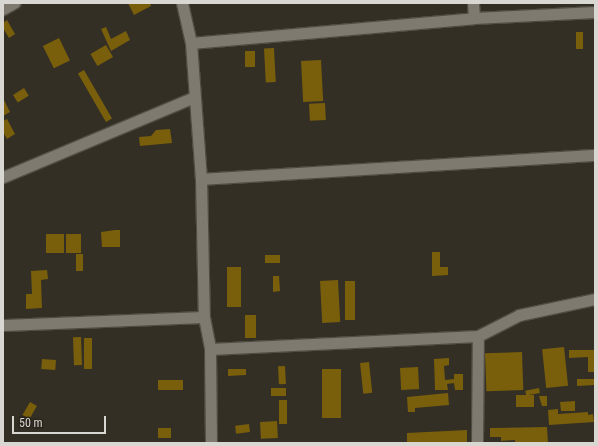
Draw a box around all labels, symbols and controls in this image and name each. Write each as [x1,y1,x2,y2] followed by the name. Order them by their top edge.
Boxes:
[14,408,108,434] scale bar
[19,416,43,430] text: 50 m

